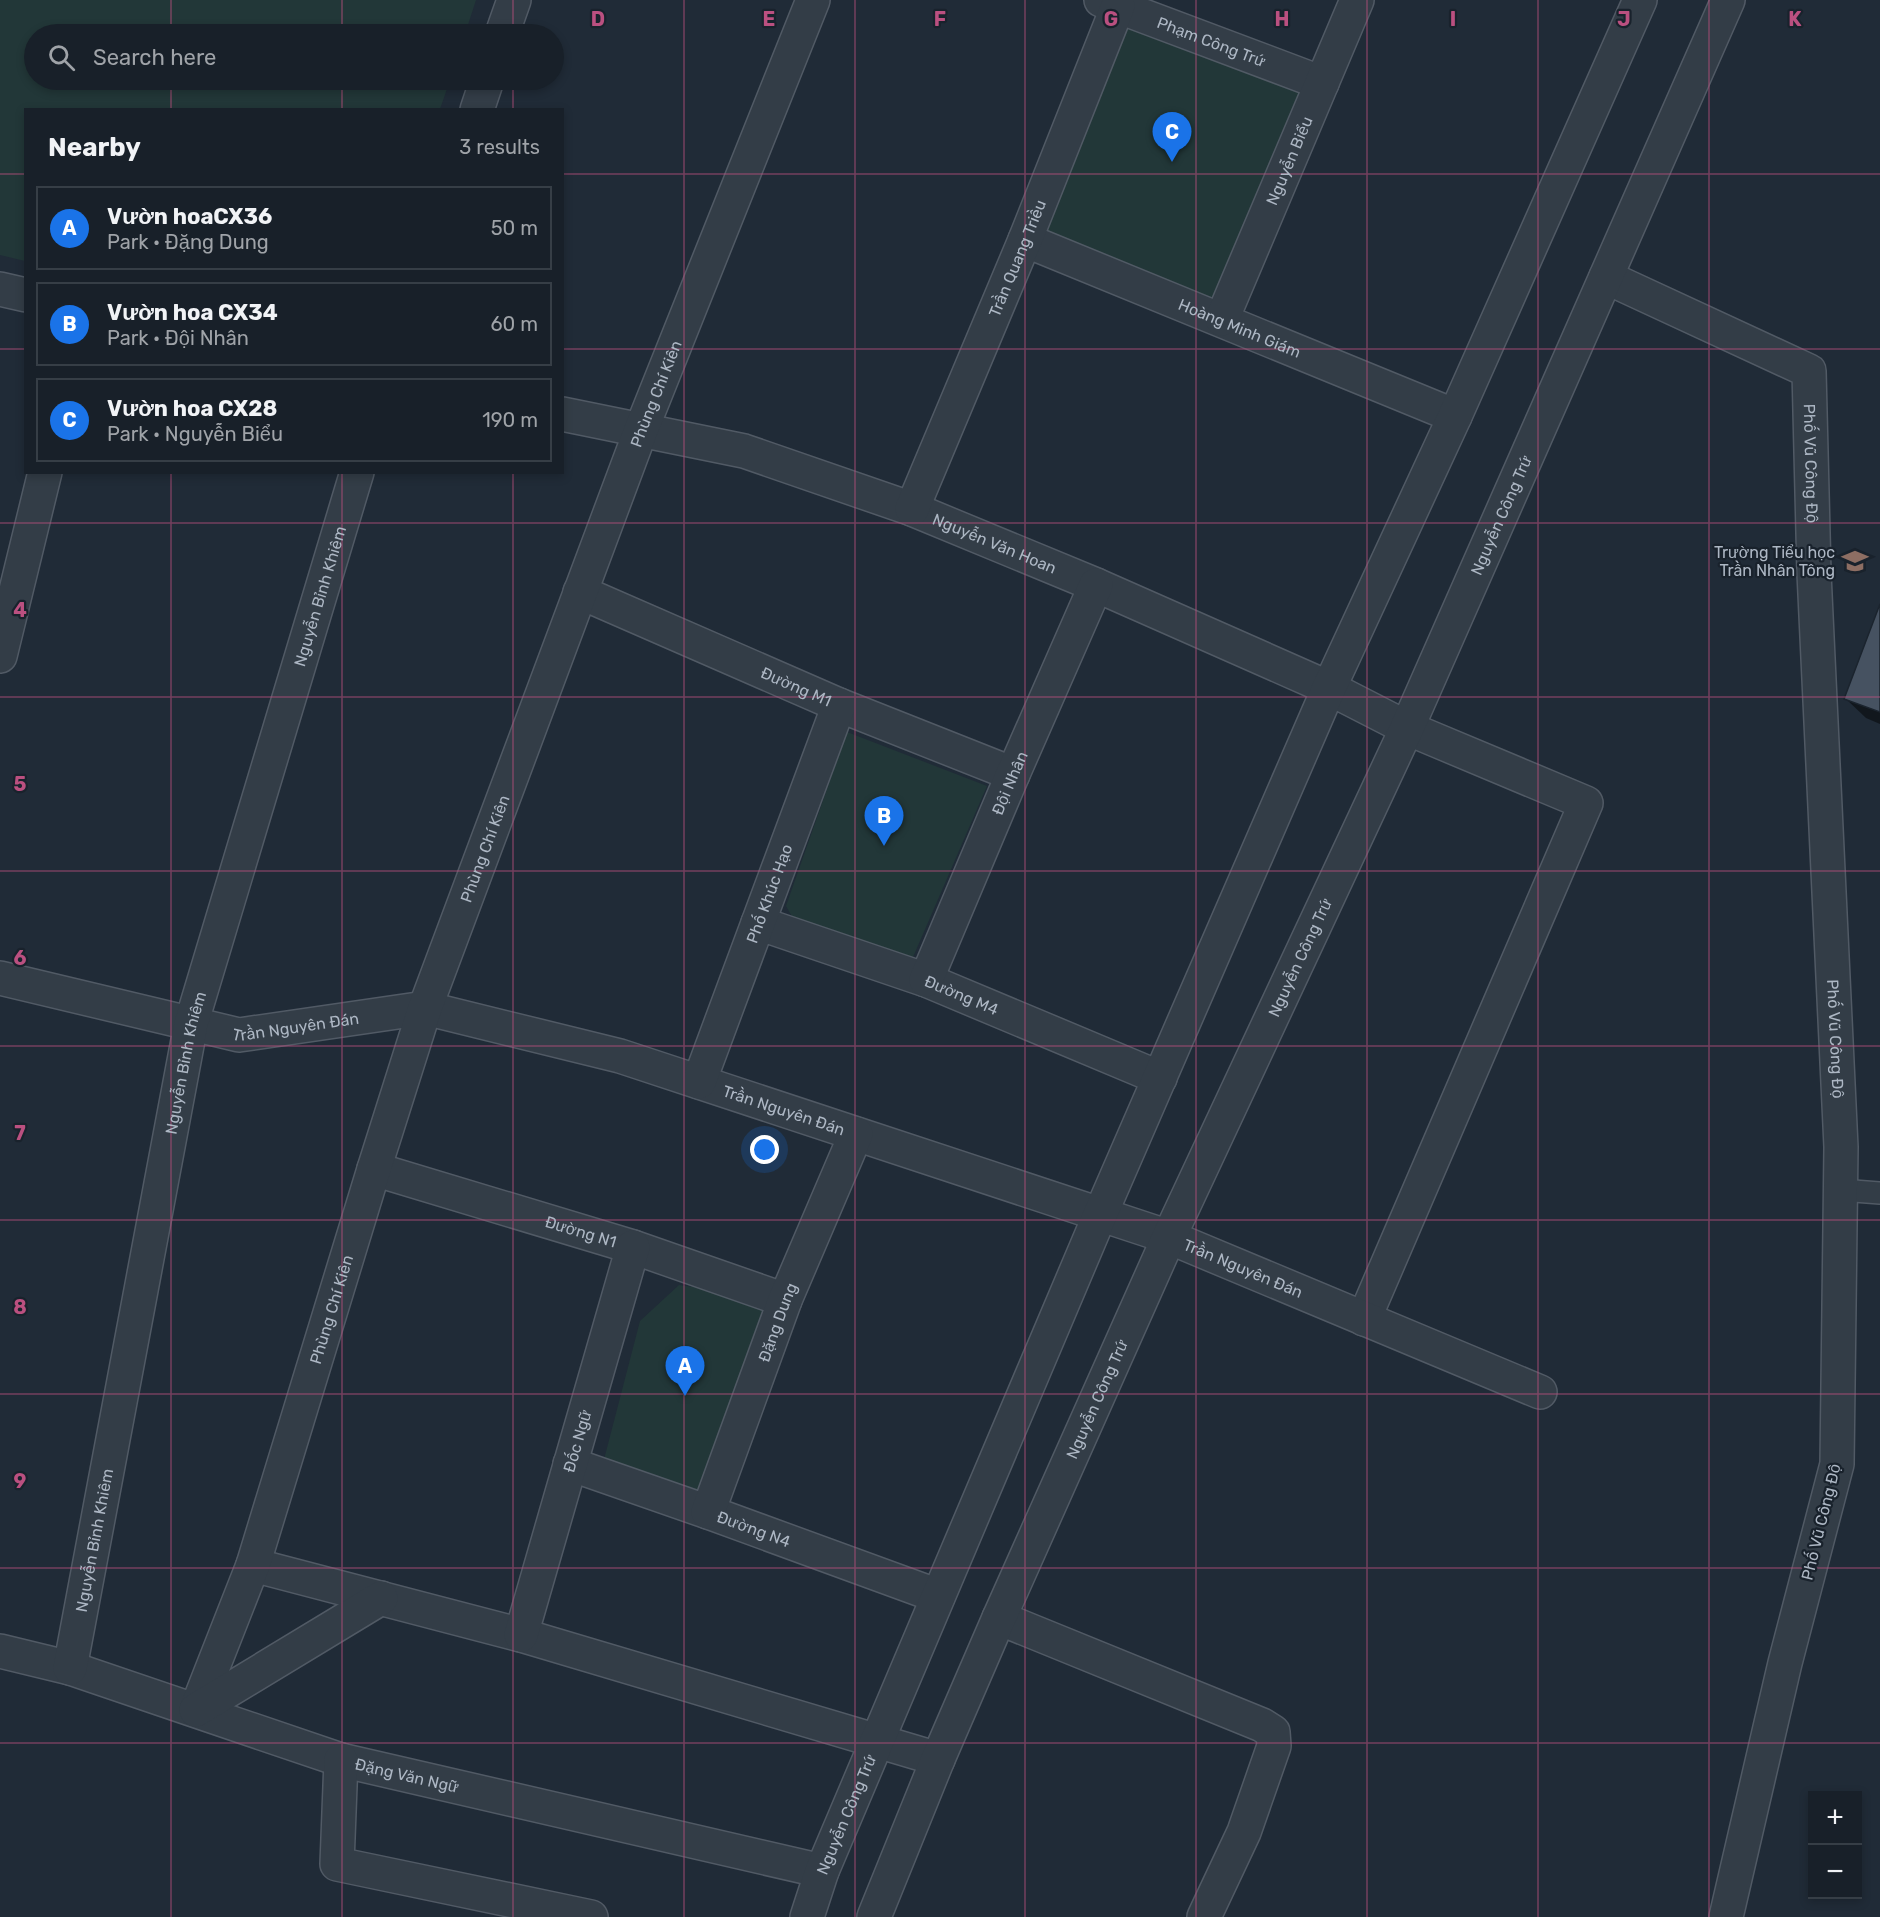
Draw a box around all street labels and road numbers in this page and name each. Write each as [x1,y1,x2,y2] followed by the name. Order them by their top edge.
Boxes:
[1155,12,1269,71] street label: Phạm Công Trứ
[1262,113,1316,208] street label: Nguyễn Biểu
[984,197,1050,320] street label: Trần Quang Triều
[1176,294,1304,361] street label: Hoàng Minh Giám
[626,338,685,450] street label: Phùng Chí Kiên
[1800,403,1822,523] street label: Phố Vũ Công Độ
[1466,452,1536,578] street label: Nguyễn Công Trứ
[930,509,1060,577] street label: Nguyễn Văn Hoan
[290,524,350,669] street label: Nguyễn Bỉnh Khiêm
[758,663,835,710] street label: Đường M1
[987,748,1031,818] street label: Đội Nhân
[456,792,513,905] street label: Phùng Chí Kiên
[742,841,796,946] street label: Phố Khúc Hạo
[1264,895,1336,1020] street label: Nguyễn Công Trứ
[922,971,1001,1019] street label: Đường M4
[1824,979,1848,1099] street label: Phố Vũ Công Độ
[161,989,210,1136] street label: Nguyễn Bỉnh Khiêm
[230,1008,360,1045] street label: Trần Nguyên Đán
[720,1081,847,1139] street label: Trần Nguyên Đán
[543,1212,619,1251] street label: Đường N1
[1181,1235,1306,1301] street label: Trần Nguyên Đán
[305,1253,357,1366] street label: Phùng Chí Kiên
[754,1280,801,1364] street label: Đặng Dung
[1062,1336,1132,1462] street label: Nguyễn Công Trứ
[559,1407,595,1475] street label: Đốc Ngữ
[1796,1461,1845,1582] street label: Phố Vũ Công Độ
[71,1467,117,1614] street label: Nguyễn Bỉnh Khiêm
[715,1507,793,1551] street label: Đường N4
[812,1751,880,1877] street label: Nguyễn Công Trứ
[353,1754,461,1797] street label: Đặng Văn Ngữ

